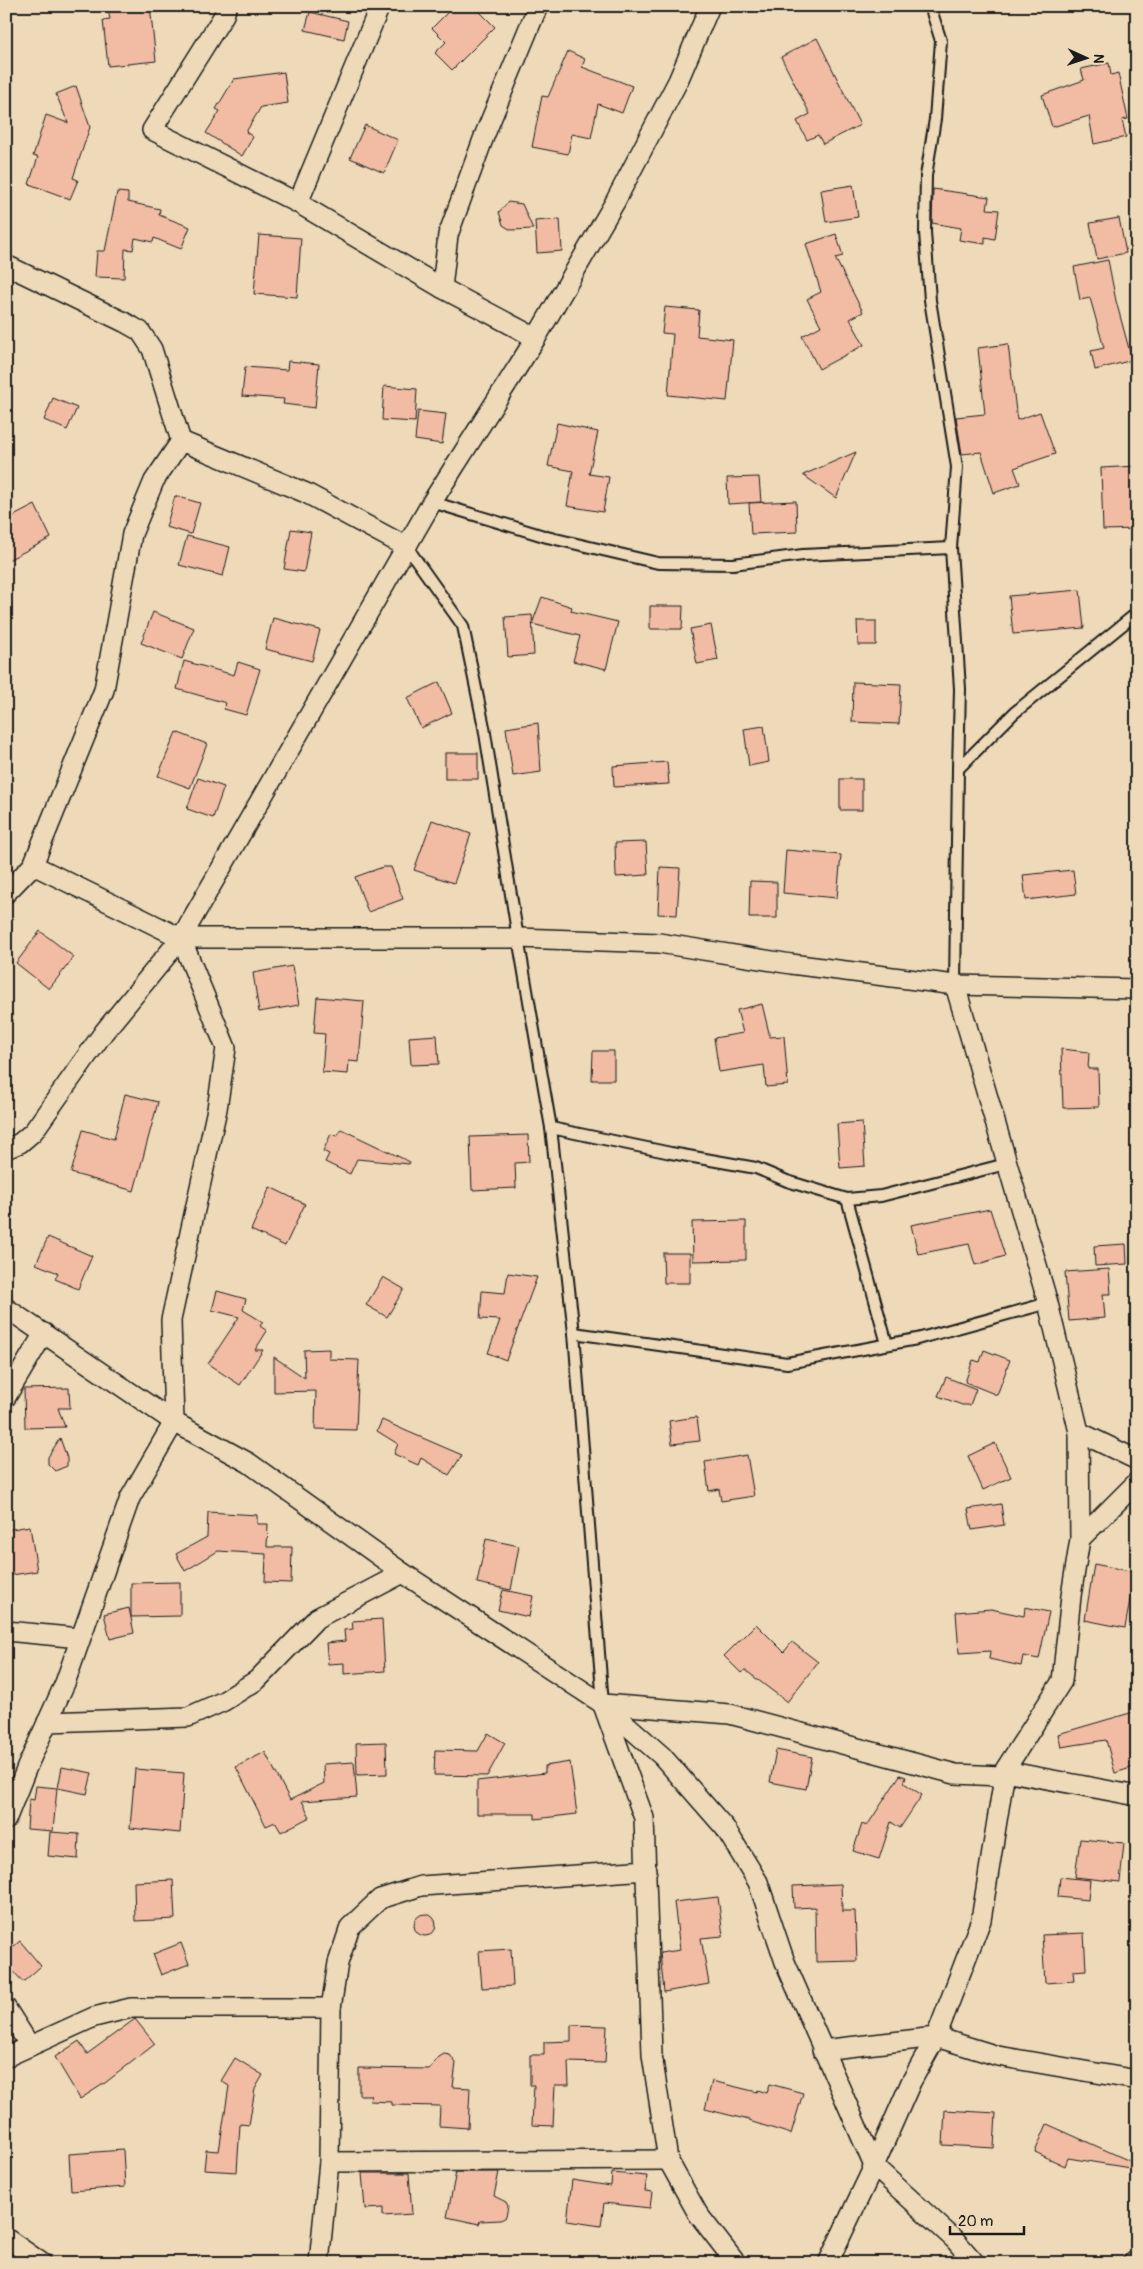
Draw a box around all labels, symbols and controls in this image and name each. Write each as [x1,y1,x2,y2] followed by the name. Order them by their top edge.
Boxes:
[1060,32,1110,82] north arrow
[1090,53,1107,64] text: N
[950,2204,1024,2236] scale bar
[958,2212,993,2231] text: 20 m

